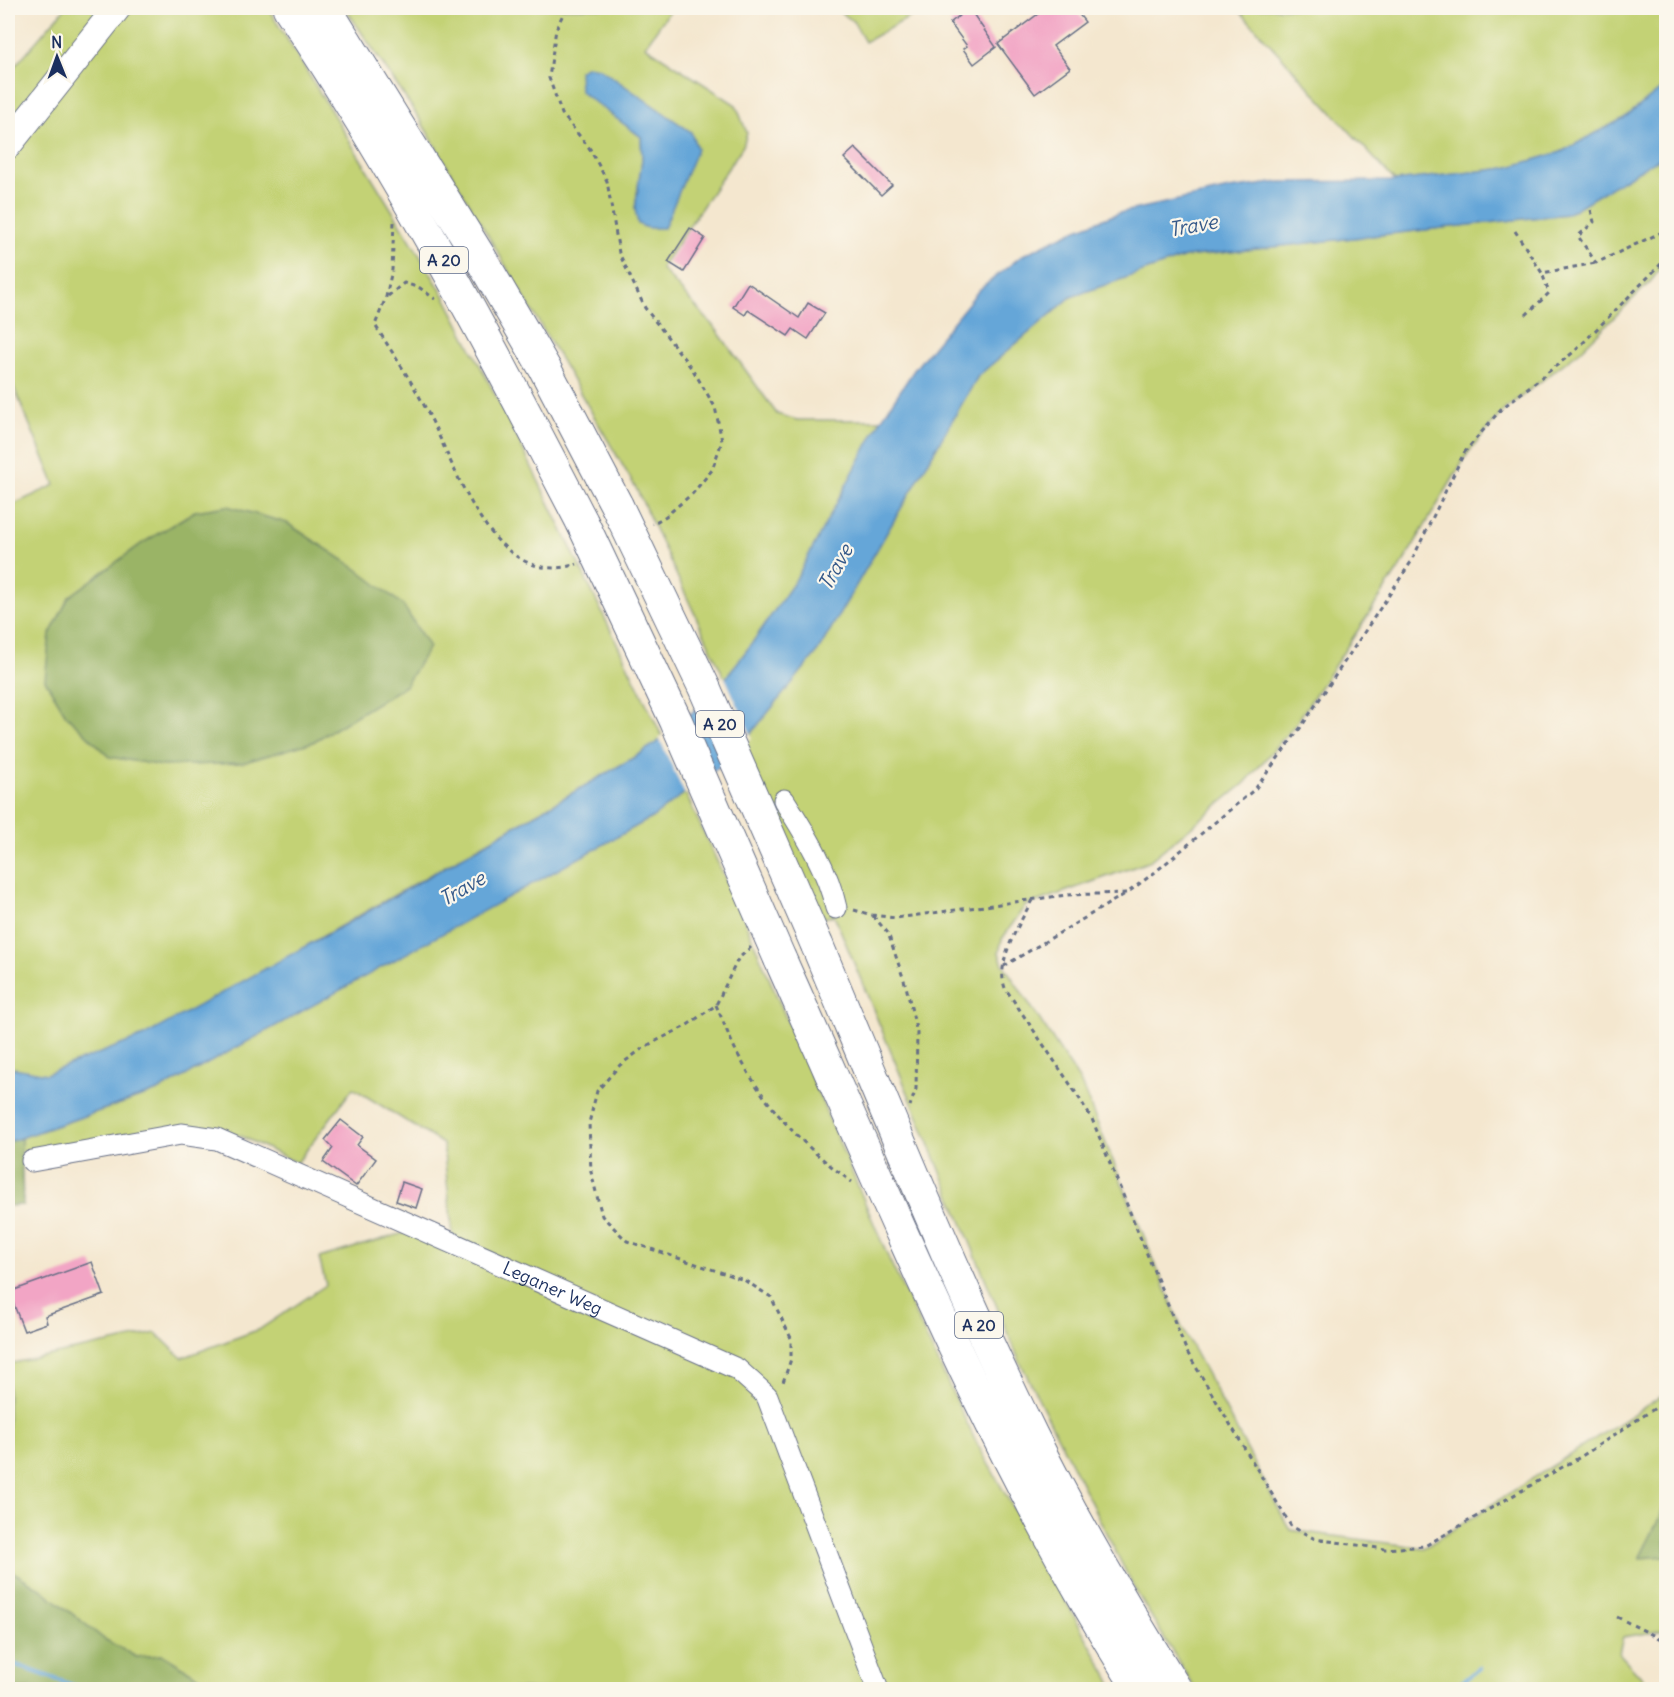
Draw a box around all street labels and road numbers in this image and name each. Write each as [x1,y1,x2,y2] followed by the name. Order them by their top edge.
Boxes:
[420,247,468,273] road number: A 20
[696,711,744,737] road number: A 20
[499,1255,606,1320] street label: Leganer Weg
[955,1312,1003,1338] road number: A 20

